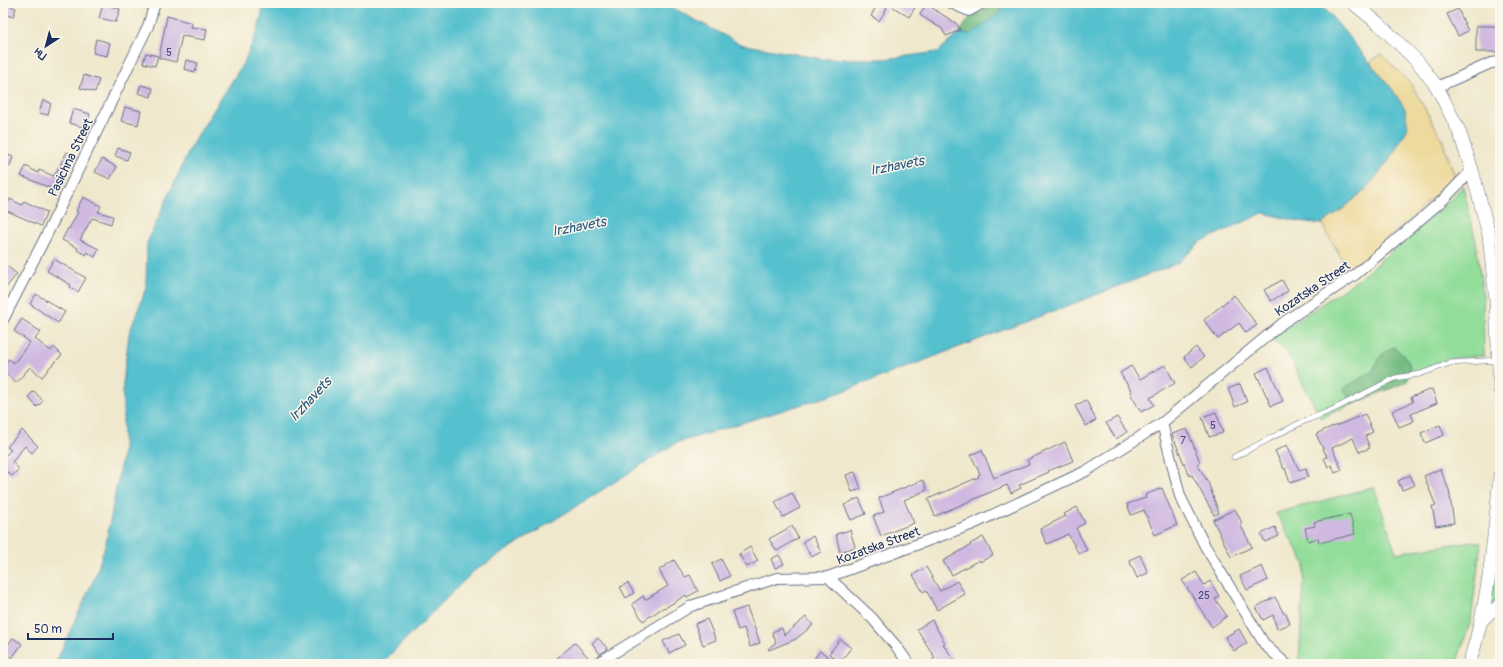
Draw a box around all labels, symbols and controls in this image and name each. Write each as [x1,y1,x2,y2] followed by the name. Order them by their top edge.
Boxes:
[26,26,66,66] north arrow
[31,45,49,62] text: Пн
[166,46,172,59] house number: 5
[45,115,97,199] street label: Pasichna Street
[869,152,927,179] water label: Irzhavets
[551,213,609,240] water label: Irzhavets
[1272,257,1354,320] street label: Kozatska Street
[286,372,336,425] water label: Irzhavets
[1210,419,1216,432] house number: 5
[1180,434,1186,447] house number: 7
[834,523,923,568] street label: Kozatska Street
[1198,589,1210,602] house number: 25
[28,615,113,641] scale bar
[34,622,62,637] text: 50 m

